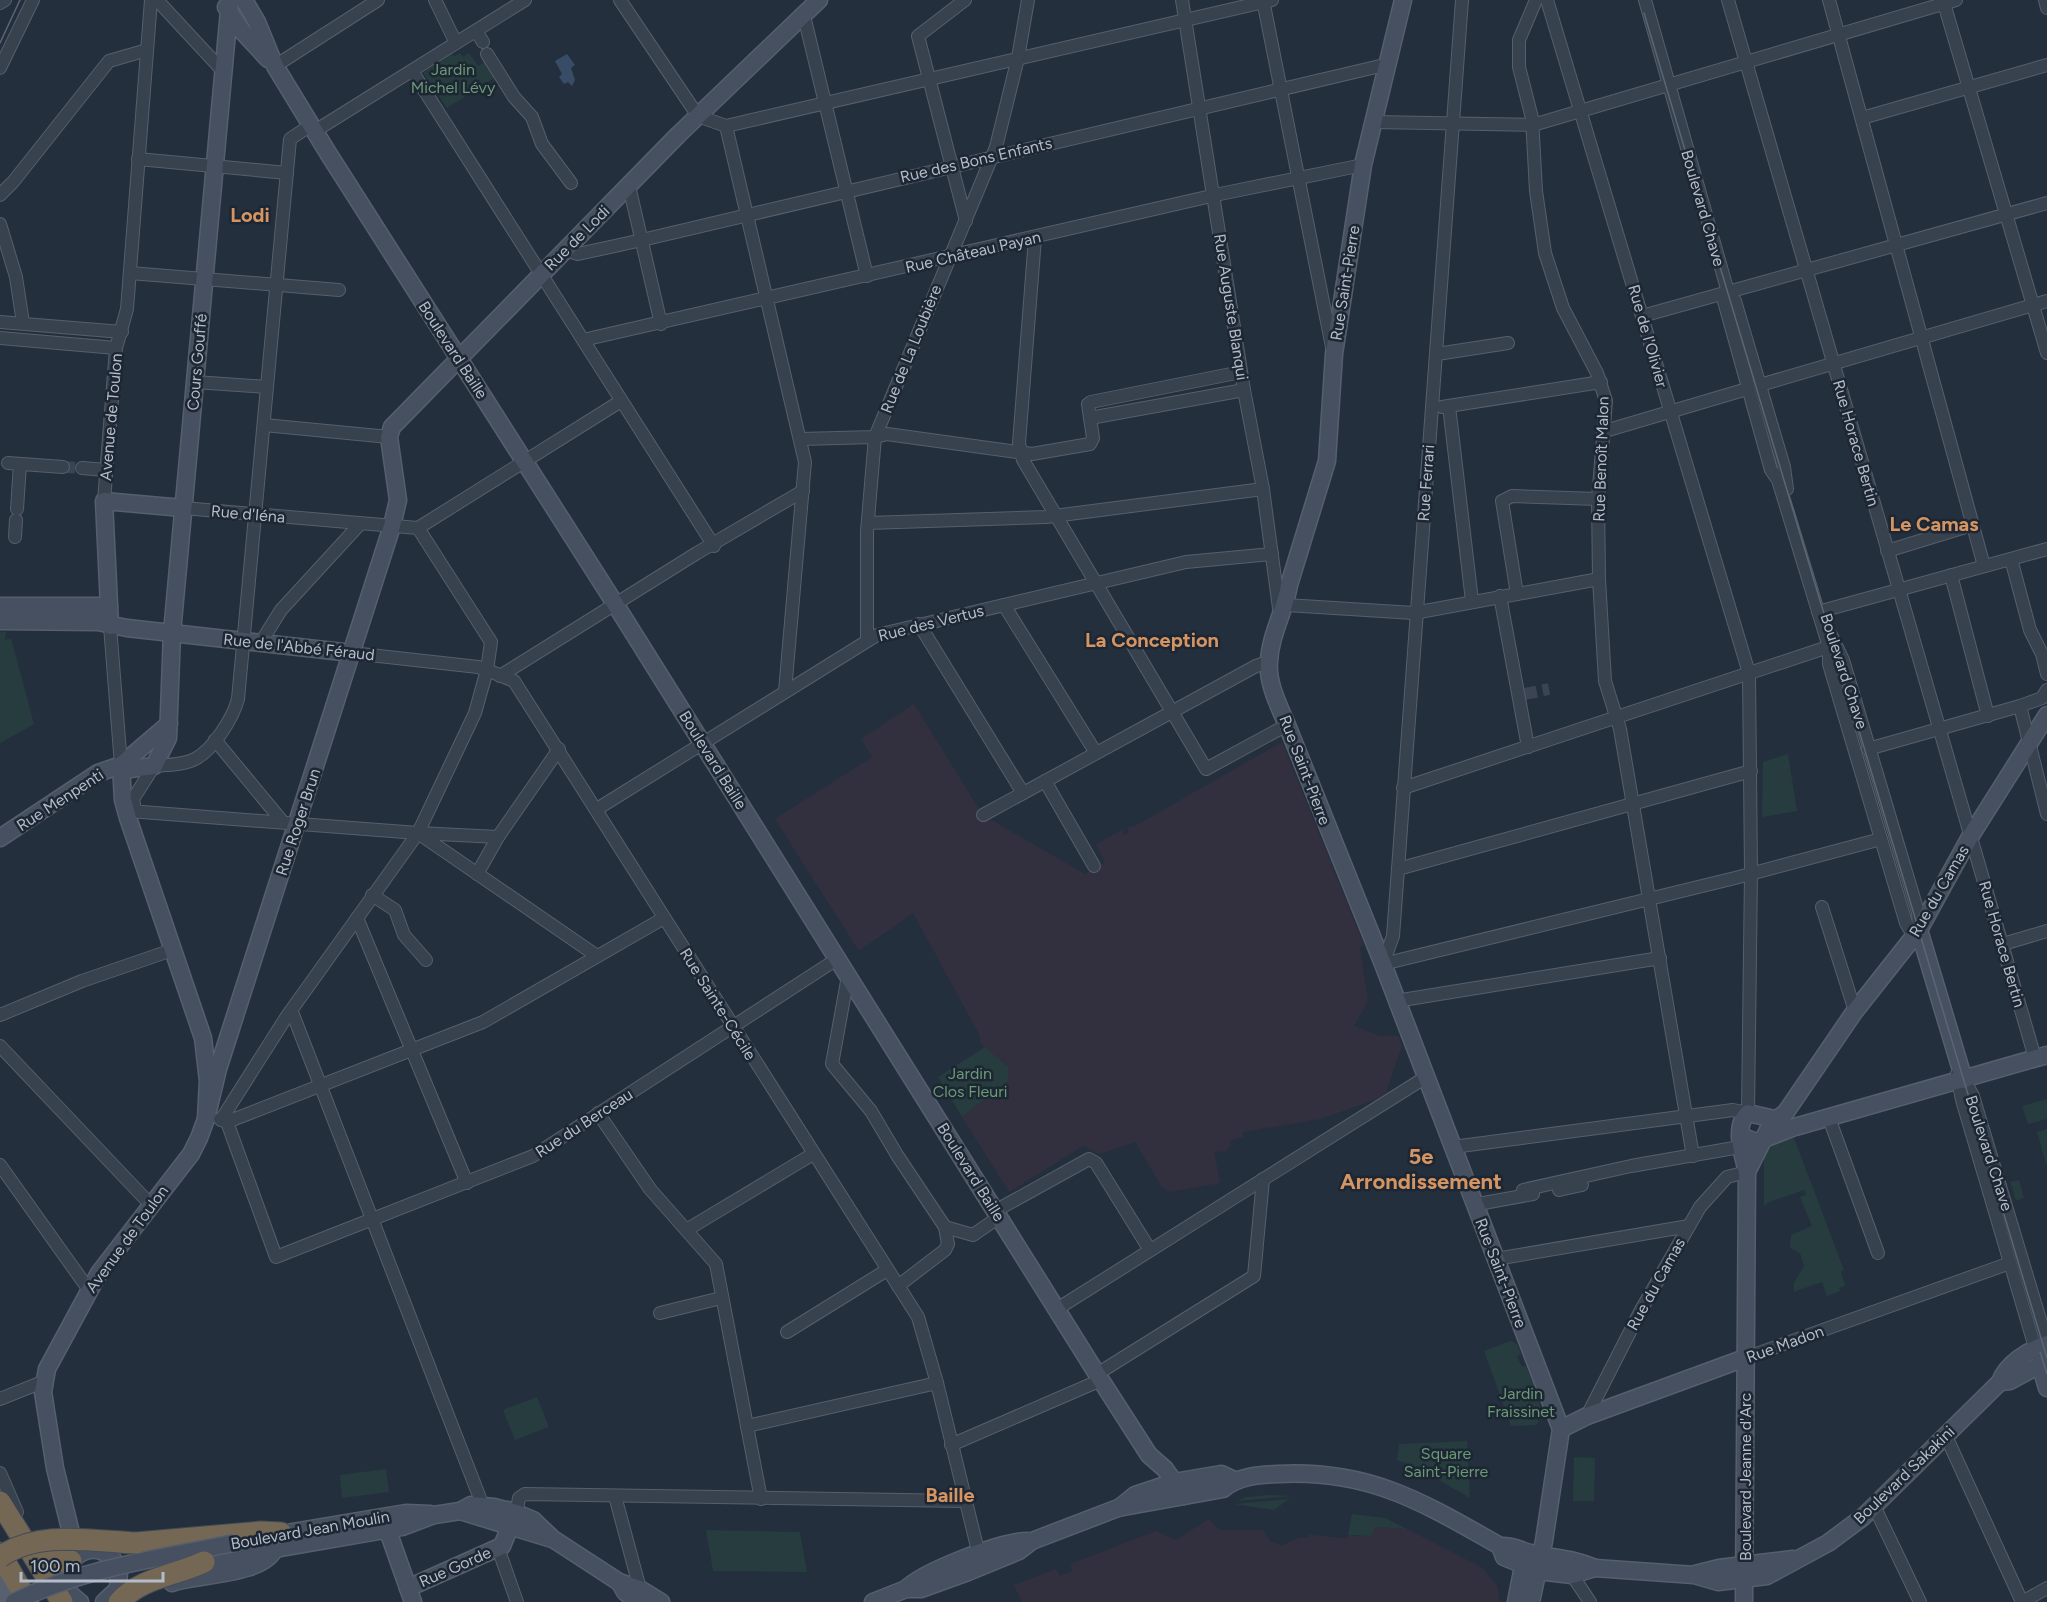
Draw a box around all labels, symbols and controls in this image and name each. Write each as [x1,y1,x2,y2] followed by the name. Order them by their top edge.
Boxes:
[411,60,496,97] park label: Jardin Michel Lévy
[898,133,1054,187] street label: Rue des Bons Enfants
[1677,147,1729,269] street label: Boulevard Chave
[540,201,614,275] street label: Rue de Lodi
[230,203,270,227] district label: Lodi
[1327,224,1364,342] street label: Rue Saint-Pierre
[903,227,1043,277] street label: Rue Château Payan
[1210,232,1252,382] street label: Rue Auguste Blanqui
[877,282,946,416] street label: Rue de La Loubière
[1624,282,1672,390] street label: Rue de l'Olivier
[414,298,492,403] street label: Boulevard Baille
[183,312,211,411] street label: Cours Gouffé
[96,352,126,482] street label: Avenue de Toulon
[1829,378,1883,508] street label: Rue Horace Bertin
[1589,396,1613,522] street label: Rue Benoît Malon
[1414,444,1438,522] street label: Rue Ferrari
[210,501,286,527] street label: Rue d'Iéna
[1889,512,1979,536] district label: Le Camas
[876,601,986,645] street label: Rue des Vertus
[1816,611,1872,731] street label: Boulevard Chave
[1085,628,1219,652] district label: La Conception
[222,630,376,664] street label: Rue de l'Abbé Féraud
[675,707,751,813] street label: Boulevard Baille
[1275,712,1335,828] street label: Rue Saint-Pierre
[13,765,107,835] street label: Rue Menpenti
[272,766,324,878] street label: Rue Roger Brun
[1905,842,1973,940] street label: Rue du Camas
[1975,879,2029,1009] street label: Rue Horace Bertin
[676,944,760,1064] street label: Rue Sainte-Cécile
[933,1064,1007,1101] park label: Jardin Clos Fleuri
[532,1084,636,1162] street label: Rue du Berceau
[1961,1093,2017,1213] street label: Boulevard Chave
[933,1119,1009,1225] street label: Boulevard Baille
[1340,1143,1502,1195] district label: 5e Arrondissement
[82,1182,172,1296] street label: Avenue de Toulon
[1471,1215,1531,1331] street label: Rue Saint-Pierre
[1623,1234,1689,1334] street label: Rue du Camas
[1744,1321,1826,1367] street label: Rue Madon
[1487,1384,1555,1421] park label: Jardin Fraissinet
[1736,1393,1755,1561] street label: Boulevard Jeanne d'Arc
[1850,1422,1958,1528] street label: Boulevard Sakakini
[1404,1444,1489,1481] park label: Square Saint-Pierre
[925,1483,975,1507] district label: Baille
[229,1507,391,1553] street label: Boulevard Jean Moulin
[416,1543,494,1591] street label: Rue Gorde
[21,1545,164,1583] scale bar
[30,1555,80,1577] text: 100 m

